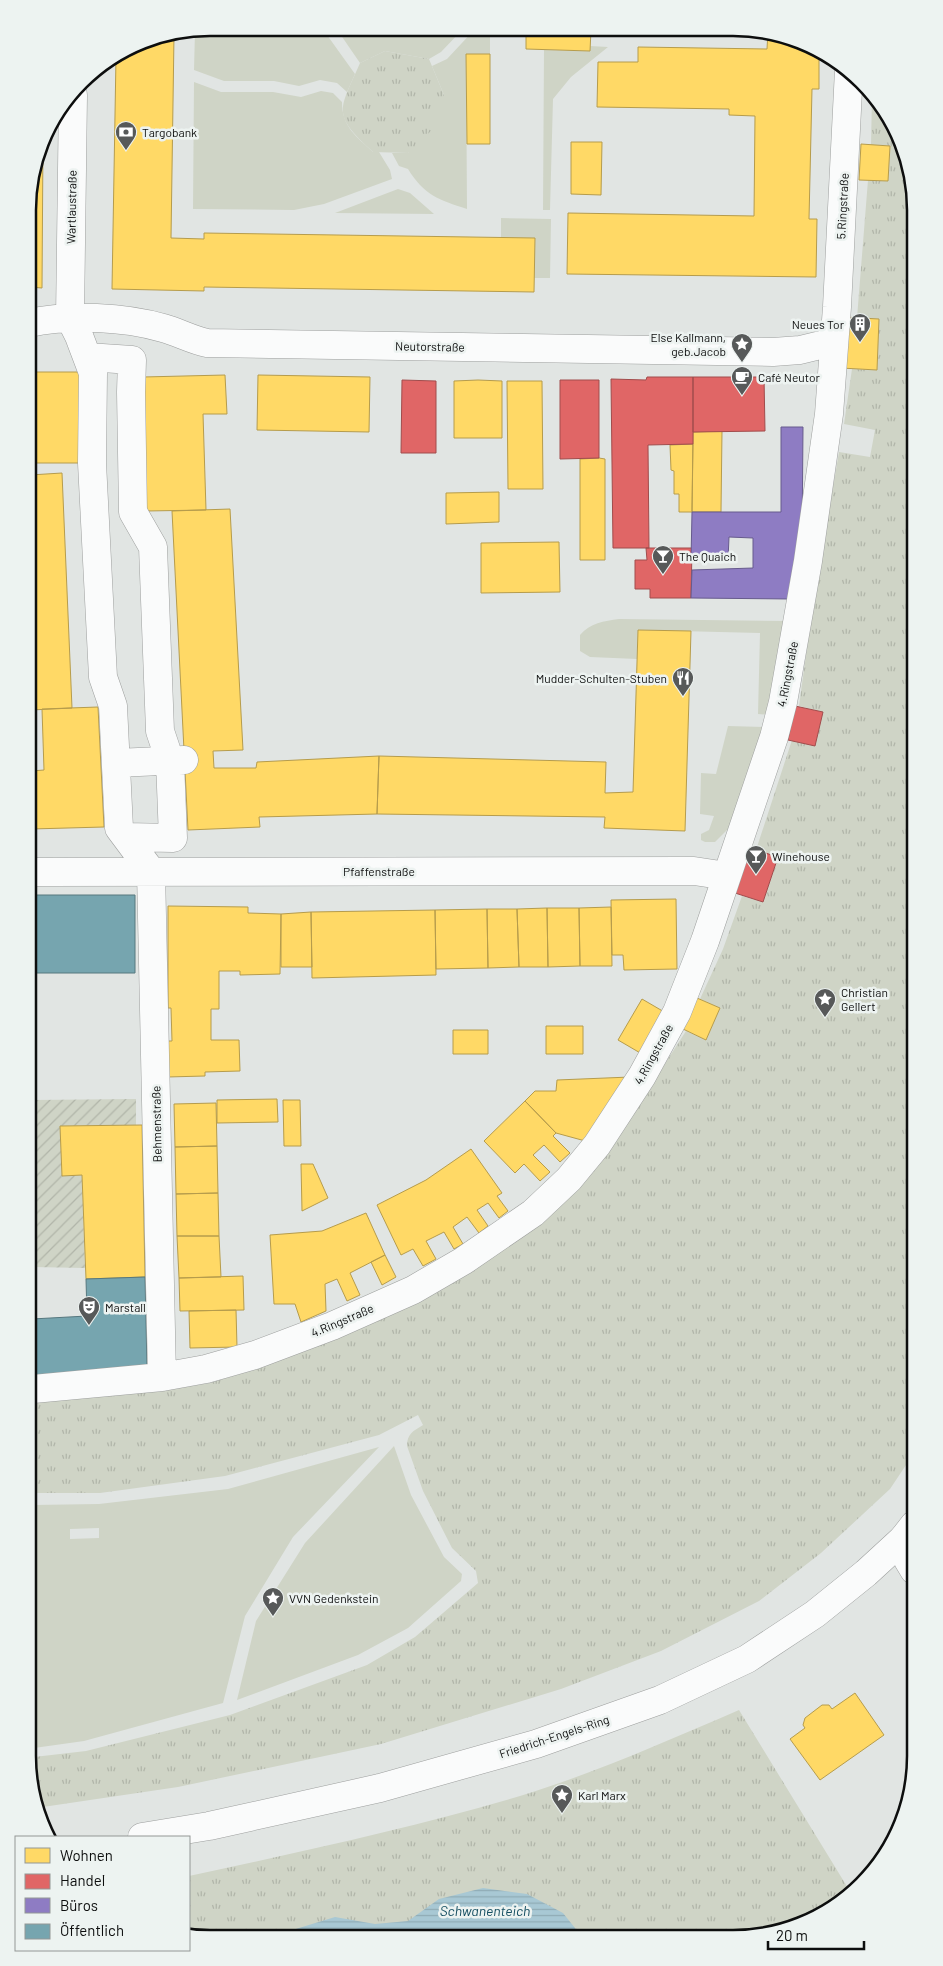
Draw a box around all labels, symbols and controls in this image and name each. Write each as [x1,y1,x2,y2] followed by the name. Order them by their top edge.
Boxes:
[114,120,138,151] bank icon: Targobank
[142,125,197,139] place label: Targobank
[63,170,79,244] street label: Wartlaustraße
[833,172,851,240] street label: 5.Ringstraße
[848,312,872,343] building icon: Neues Tor
[792,317,845,331] place label: Neues Tor
[651,330,726,358] place label: Else Kallmann, geb.Jacob
[730,332,754,363] place icon: Else Kallmann, geb.Jacob
[395,338,465,354] street label: Neutorstraße
[730,365,754,396] cafe icon: Café Neutor
[758,370,820,384] place label: Café Neutor
[651,544,675,575] bar icon: The Quaich
[679,549,736,563] place label: The Quaich
[774,640,800,708] street label: 4.Ringstraße
[671,666,695,697] restaurant icon: Mudder-Schulten-Stuben
[536,671,667,685] place label: Mudder-Schulten-Stuben
[744,844,768,875] bar icon: Winehouse
[772,849,830,863] place label: Winehouse
[343,864,415,878] street label: Pfaffenstraße
[841,985,888,1013] place label: Christian Gellert
[813,987,837,1018] place icon: Christian Gellert
[631,1021,675,1087] street label: 4.Ringstraße
[148,1085,164,1163] street label: Behmenstraße
[77,1295,101,1326] theatre icon: Marstall
[105,1300,146,1314] place label: Marstall
[308,1300,376,1340] street label: 4.Ringstraße
[261,1586,285,1617] place icon: VVN Gedenkstein
[289,1591,378,1605] place label: VVN Gedenkstein
[497,1712,611,1760] street label: Friedrich-Engels-Ring
[550,1783,574,1814] place icon: Karl Marx
[578,1788,626,1802] place label: Karl Marx
[15,1836,190,1951] legend
[60,1846,113,1864] text: Wohnen
[60,1871,105,1889] text: Handel
[60,1896,98,1914] text: Büros
[440,1902,530,1919] water label: Schwanenteich
[768,1918,864,1950] scale bar
[60,1921,124,1939] text: Öffentlich
[776,1926,808,1944] text: 20 m

